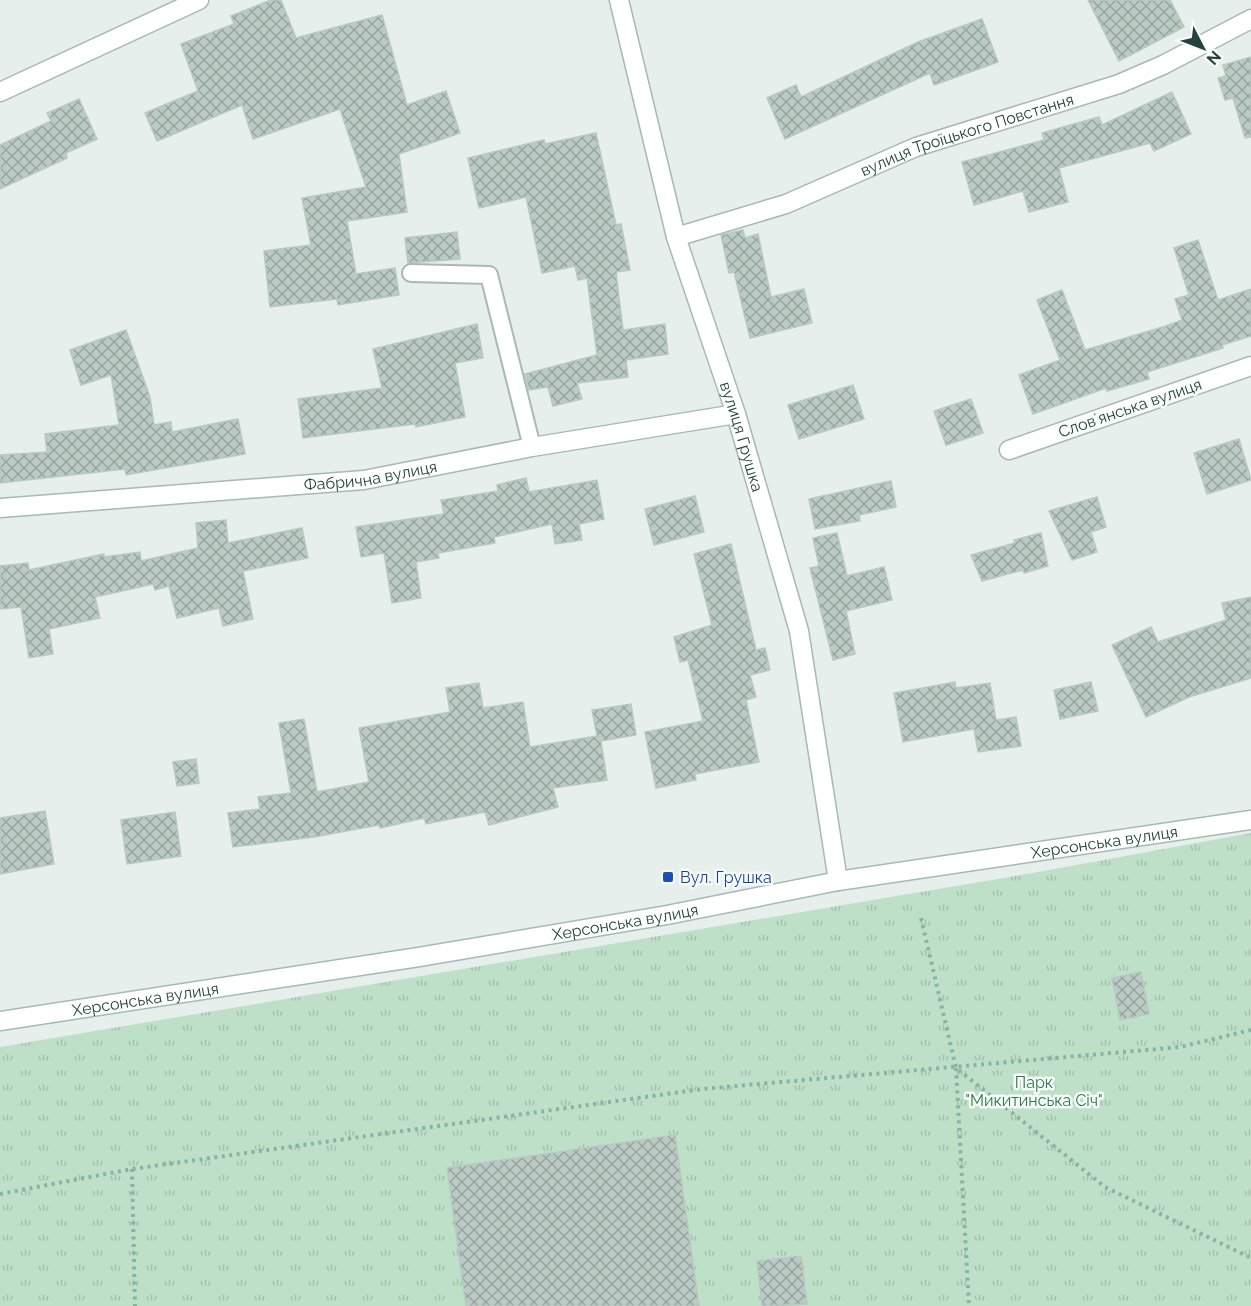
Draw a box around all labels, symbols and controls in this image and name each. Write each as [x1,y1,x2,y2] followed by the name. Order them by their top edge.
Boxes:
[1173,18,1233,78] north arrow
[1203,47,1225,69] text: N
[857,89,1076,180] street label: вулиця Троїцького Повстання
[1056,375,1204,441] street label: Словʼянська вулиця
[716,379,768,494] street label: вулиця Грушка
[303,456,439,494] street label: Фабрична вулиця
[1030,821,1179,862] street label: Херсонська вулиця
[680,868,772,887] place label: Вул. Грушка
[661,870,675,884] marker: Вул. Грушка
[551,900,700,944] street label: Херсонська вулиця
[71,978,220,1019] street label: Херсонська вулиця
[965,1073,1103,1110] park label: Парк "Микитинська Січ"

